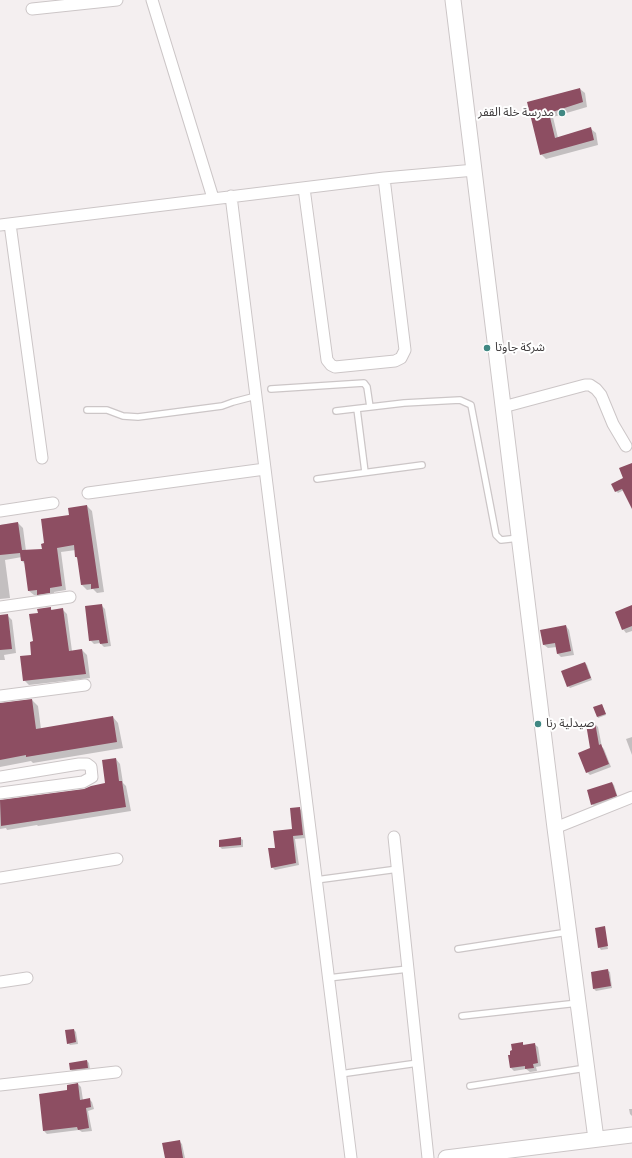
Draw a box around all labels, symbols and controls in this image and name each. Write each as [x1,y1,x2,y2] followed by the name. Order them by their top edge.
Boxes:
[478,106,554,120] place label: مدرسة خلة القفر
[557,108,567,118] marker: مدرسة خلة القفر
[495,341,545,355] place label: شركة جاوتا
[482,343,492,353] marker: شركة جاوتا
[546,717,594,731] place label: صيدلية رنا
[533,719,543,729] marker: صيدلية رنا

